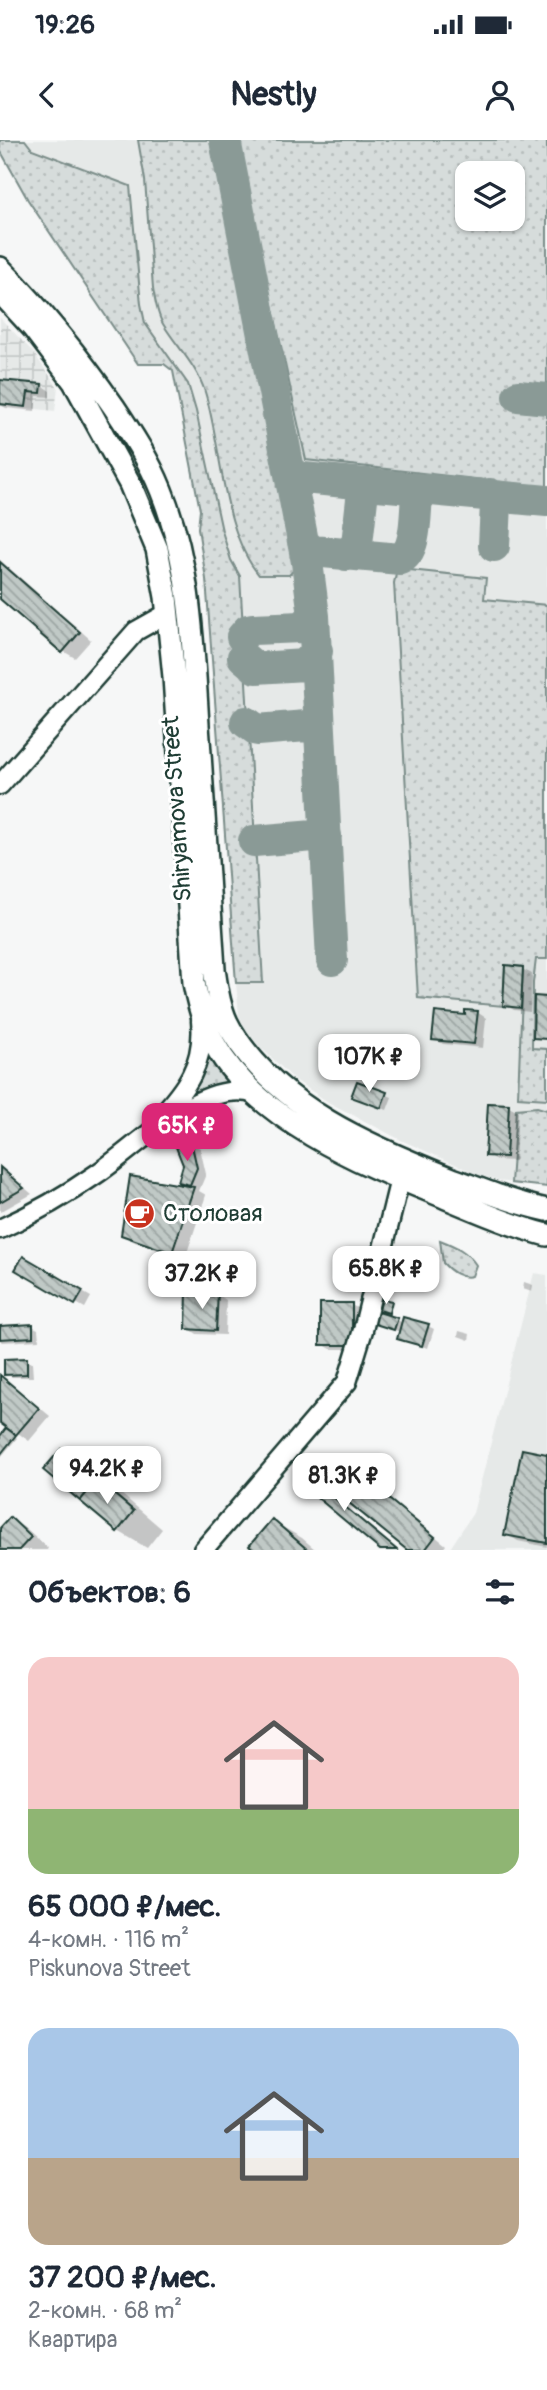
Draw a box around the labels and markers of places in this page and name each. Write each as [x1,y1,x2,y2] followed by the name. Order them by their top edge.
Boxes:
[312,1034,426,1094] pin: 107K ₽
[138,1104,236,1163] pin: 65K ₽
[123,1196,157,1230] cafe icon: Столовая
[163,1199,262,1228] place label: Столовая
[321,1246,451,1306] pin: 65.8K ₽
[137,1252,267,1311] pin: 37.2K ₽
[42,1446,172,1506] pin: 94.2K ₽
[279,1454,409,1513] pin: 81.3K ₽

